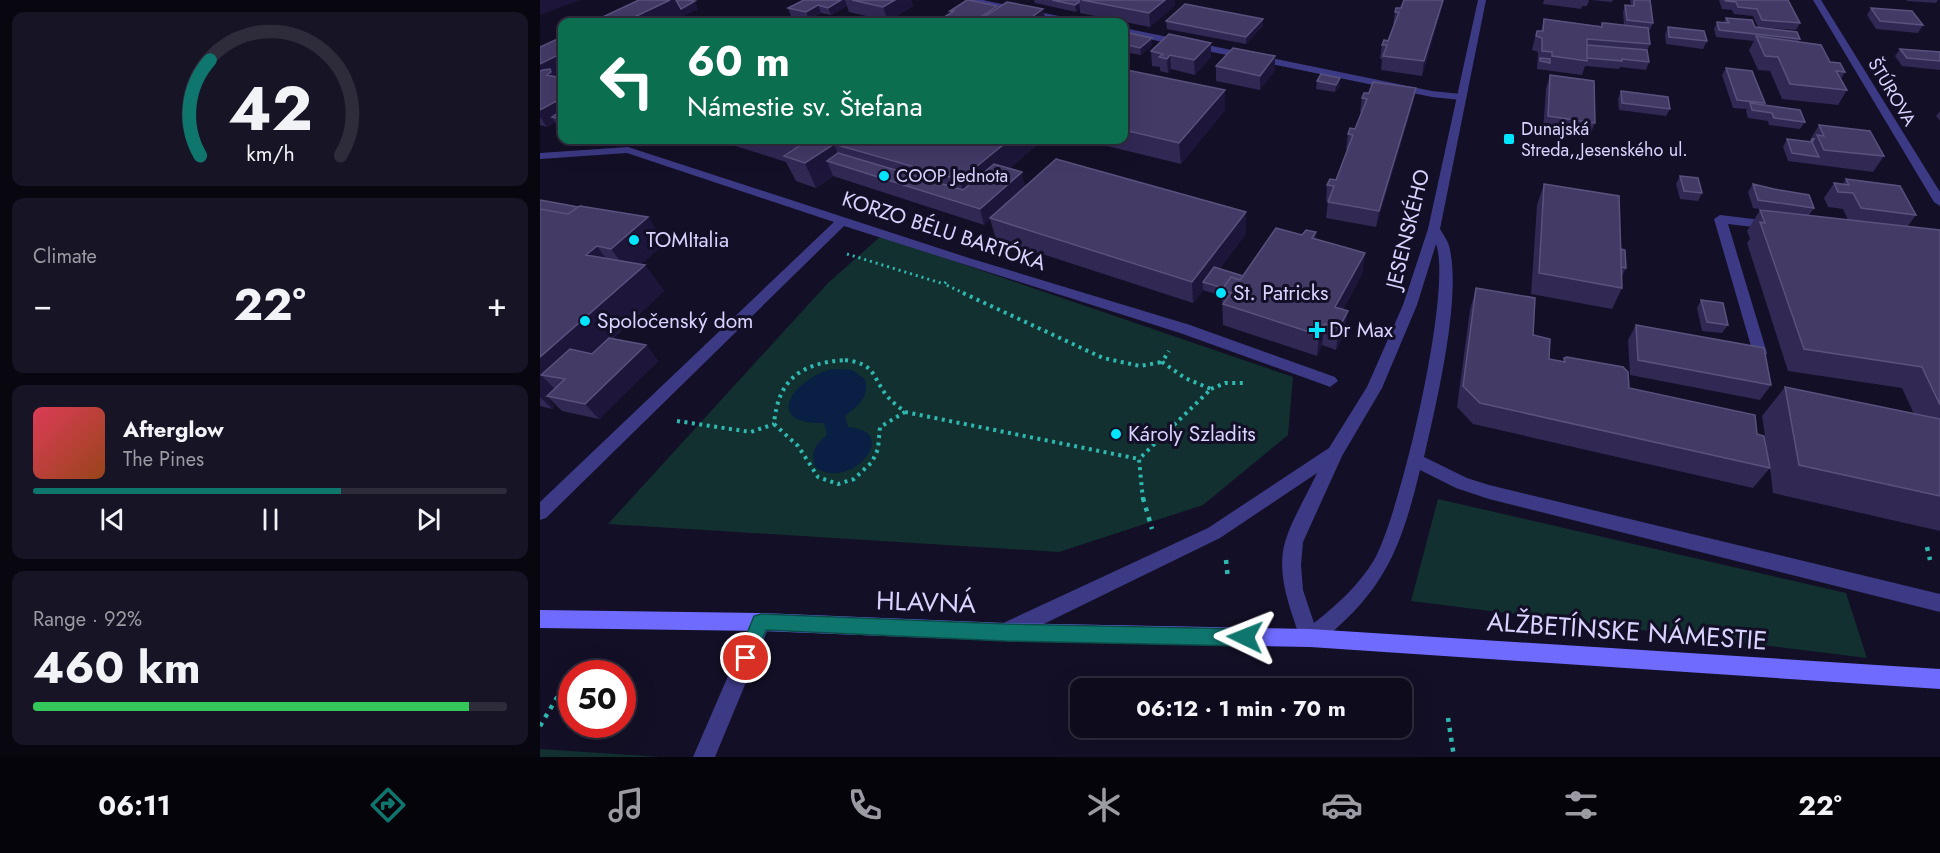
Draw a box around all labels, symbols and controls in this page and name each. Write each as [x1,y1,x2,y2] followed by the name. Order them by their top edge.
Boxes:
[687,31,790,92] text: 60 m
[588,42,666,120] icon: left
[1861,53,1923,131] street label: ŠTÚROVA
[228,63,312,153] text: 42
[687,87,923,126] text: Námestie sv. Štefana
[1521,116,1688,163] place label: Dunajská Streda,,Jesenského ul.
[1502,132,1516,146] marker: Dunajská Streda,,Jesenského ul.
[246,139,294,170] text: km/h
[896,163,1008,189] place label: COOP Jednota
[1378,166,1437,295] street label: JESENSKÉHO
[877,169,891,183] marker: COOP Jednota
[838,184,1050,278] street label: KORZO BÉLU BARTÓKA
[646,225,729,255] place label: TOMItalia
[627,233,641,247] marker: TOMItalia
[33,242,97,271] text: Climate
[233,272,306,337] text: 22°
[1233,278,1329,308] place label: St. Patricks
[33,281,52,328] text: −
[487,281,507,328] text: +
[1214,286,1228,300] marker: St. Patricks
[597,306,754,336] place label: Spoločenský dom
[578,314,592,328] marker: Spoločenský dom
[1329,315,1393,345] place label: Dr Max
[1310,323,1324,337] marker: Dr Max
[123,413,224,445] text: Afterglow
[1128,419,1256,449] place label: Károly Szladits
[1109,427,1123,441] marker: Károly Szladits
[123,445,204,474] text: The Pines
[96,503,129,536] icon: previous
[254,503,287,536] icon: pause
[412,503,445,536] icon: next
[875,581,978,623] street label: HLAVNÁ
[1485,602,1769,660] street label: ALŽBETÍNSKE NÁMESTIE
[33,605,142,634] text: Range · 92%
[1213,605,1277,669] position arrow
[720,632,771,683] pin
[33,635,201,700] text: 460 km
[729,641,762,674] icon: arrive
[558,660,636,738] speed limit sign: 50
[1136,692,1346,724] text: 06:12 · 1 min · 70 m
[367,784,409,826] icon: directions
[605,784,647,826] icon: music
[844,784,886,826] icon: phone
[1083,784,1125,826] icon: climate
[1321,784,1363,826] icon: car
[1560,784,1602,826] icon: filters
[98,786,170,825] text: 06:11
[1798,786,1842,825] text: 22°

